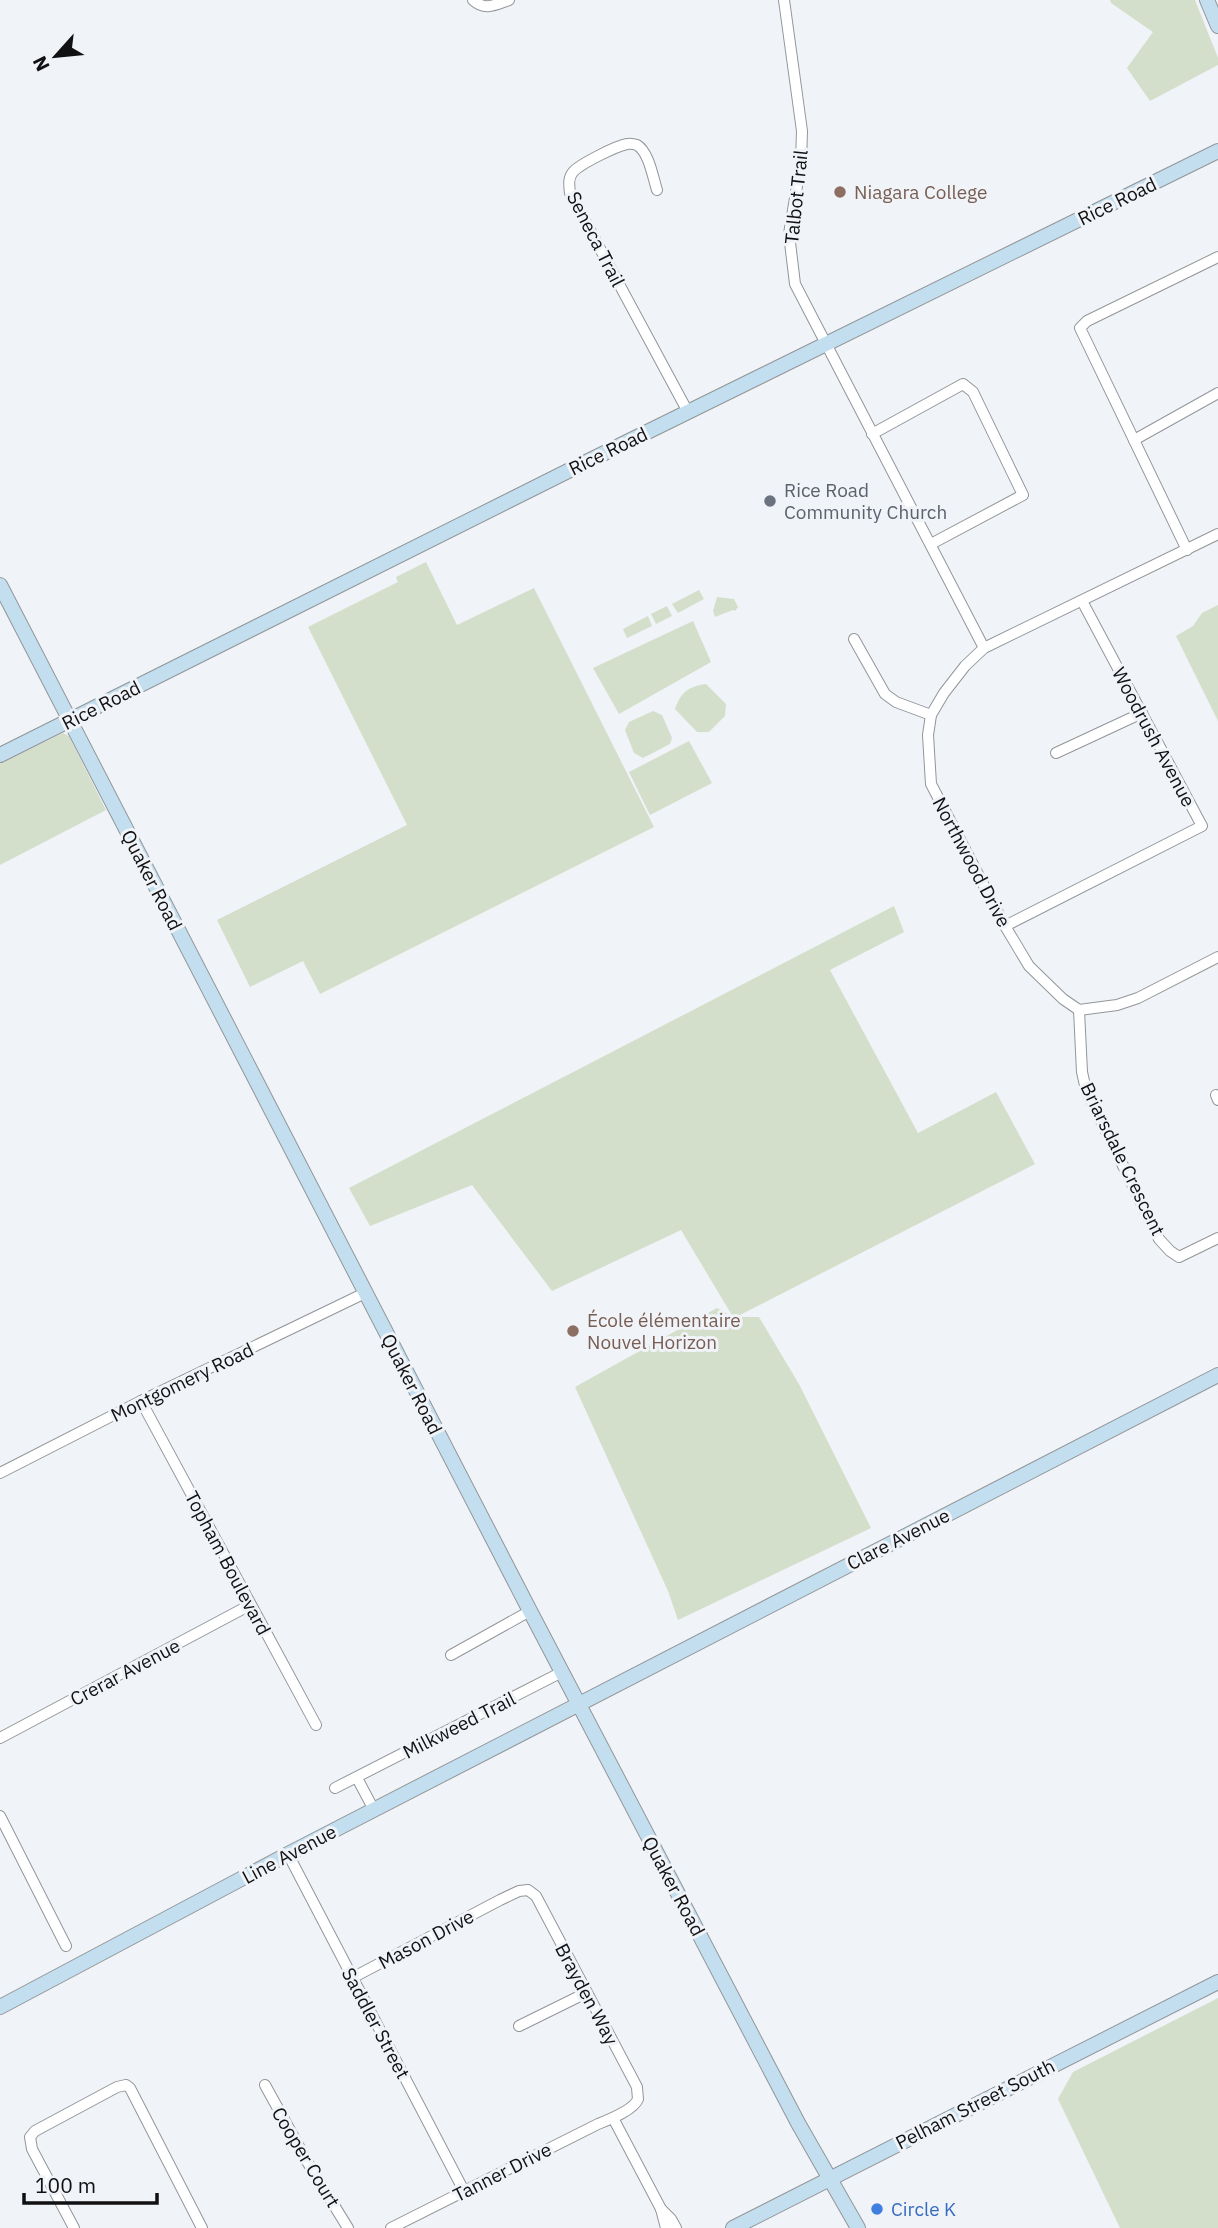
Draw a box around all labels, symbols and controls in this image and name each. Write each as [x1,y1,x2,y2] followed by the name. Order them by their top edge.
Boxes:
[21,21,91,91] north arrow
[27,52,55,75] text: N
[779,149,813,245] street label: Talbot Trail
[1074,172,1160,230] street label: Rice Road
[854,180,987,204] place label: Niagara College
[832,184,848,200] marker: Niagara College
[562,187,630,291] street label: Seneca Trail
[565,422,651,480] street label: Rice Road
[784,478,947,524] place label: Rice Road Community Church
[762,493,778,509] marker: Rice Road Community Church
[1107,663,1201,811] street label: Woodrush Avenue
[58,675,144,735] street label: Rice Road
[928,793,1016,931] street label: Northwood Drive
[116,826,188,934] street label: Quaker Road
[1076,1078,1170,1240] street label: Briarsdale Crescent
[587,1308,741,1354] place label: École élémentaire Nouvel Horizon
[565,1323,581,1339] marker: École élémentaire Nouvel Horizon
[376,1330,448,1438] street label: Quaker Road
[107,1337,257,1427] street label: Montgomery Road
[180,1487,276,1639] street label: Topham Boulevard
[842,1503,954,1575] street label: Clare Avenue
[66,1633,184,1711] street label: Crerar Avenue
[399,1686,519,1764] street label: Milkweed Trail
[238,1819,340,1889] street label: Line Avenue
[638,1832,710,1940] street label: Quaker Road
[374,1904,478,1974] street label: Mason Drive
[550,1939,624,2049] street label: Brayden Way
[337,1963,415,2083] street label: Saddler Street
[891,2054,1059,2154] street label: Pelham Street South
[267,2102,345,2212] street label: Cooper Court
[449,2137,555,2207] street label: Tanner Drive
[24,2162,158,2206] scale bar
[35,2171,96,2199] text: 100 m
[891,2197,956,2221] place label: Circle K
[869,2201,885,2217] marker: Circle K

